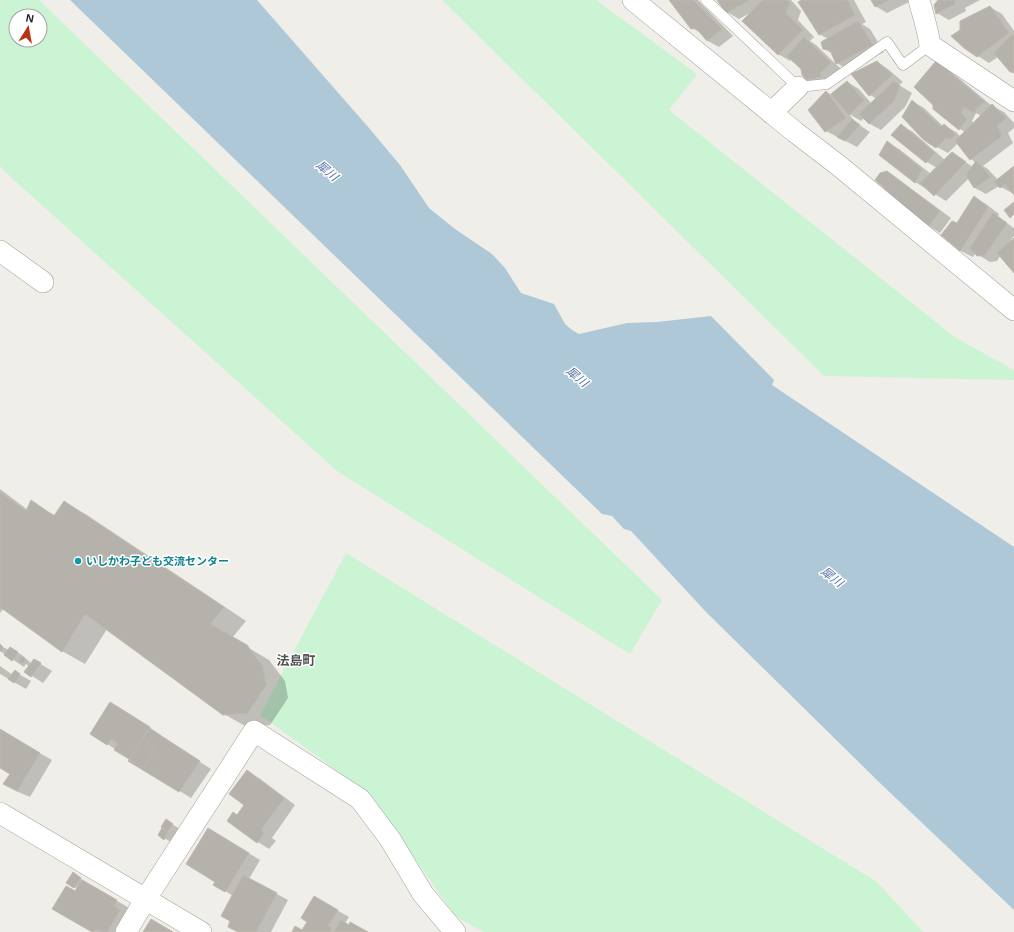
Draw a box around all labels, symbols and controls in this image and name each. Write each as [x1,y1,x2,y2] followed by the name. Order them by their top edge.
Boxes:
[8,8,48,48] north arrow
[25,12,35,25] text: N
[313,158,342,185] water label: 犀川
[563,364,592,391] water label: 犀川
[86,555,229,567] place label: いしかわ子ども交流センター
[73,556,83,566] marker: いしかわ子ども交流センター
[818,564,847,591] water label: 犀川
[276,653,316,668] district label: 法島町

